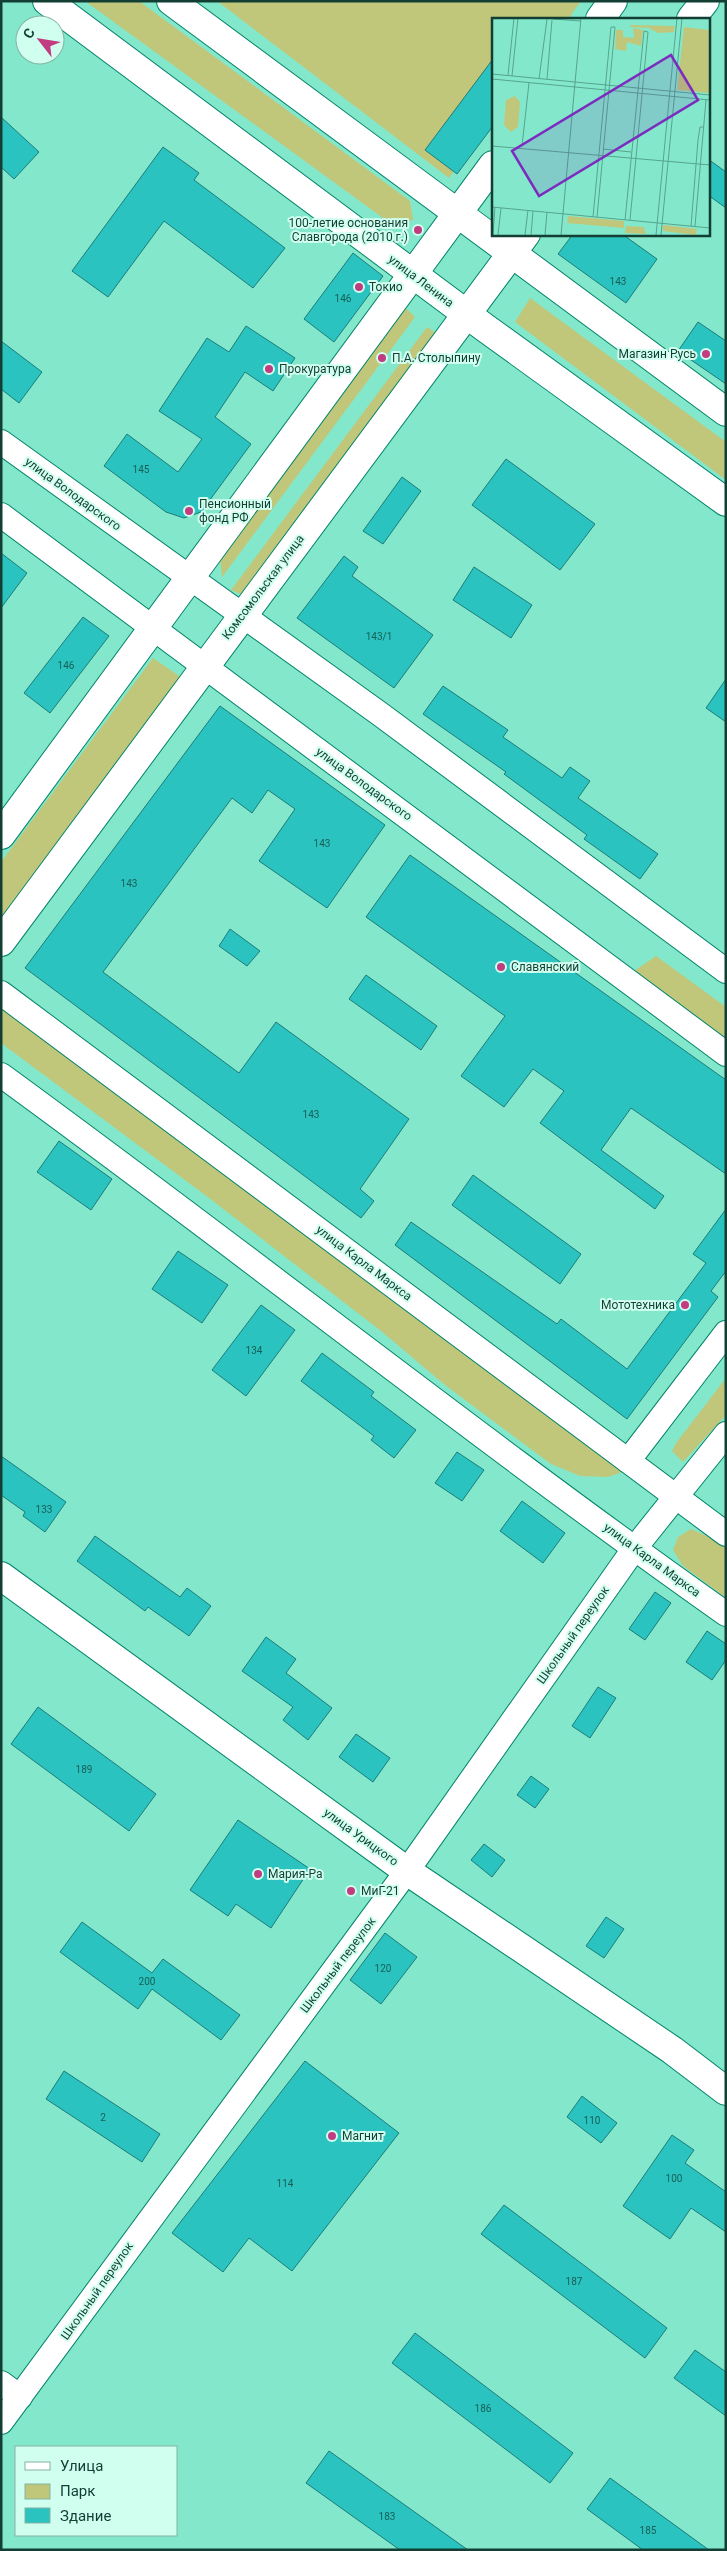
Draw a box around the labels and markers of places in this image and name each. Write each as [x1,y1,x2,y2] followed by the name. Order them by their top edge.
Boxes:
[288,216,408,244] place label: 100-летие основания Славгорода (2010 г.)
[412,224,424,236] marker: 100-летие основания Славгорода (2010 г.)
[369,280,403,294] place label: Токио
[353,281,365,293] marker: Токио
[618,347,696,361] place label: Магазин Русь
[700,348,712,360] marker: Магазин Русь
[392,351,481,365] place label: П.А. Столыпину
[376,352,388,364] marker: П.А. Столыпину
[279,362,351,376] place label: Прокуратура
[263,363,275,375] marker: Прокуратура
[199,497,271,525] place label: Пенсионный фонд РФ
[183,505,195,517] marker: Пенсионный фонд РФ
[511,960,579,974] place label: Славянский
[495,961,507,973] marker: Славянский
[601,1298,675,1312] place label: Мототехника
[679,1299,691,1311] marker: Мототехника
[268,1867,323,1881] place label: Мария-Ра
[252,1868,264,1880] marker: Мария-Ра
[361,1884,399,1898] place label: МиГ-21
[345,1885,357,1897] marker: МиГ-21
[342,2129,384,2143] place label: Магнит
[326,2130,338,2142] marker: Магнит

